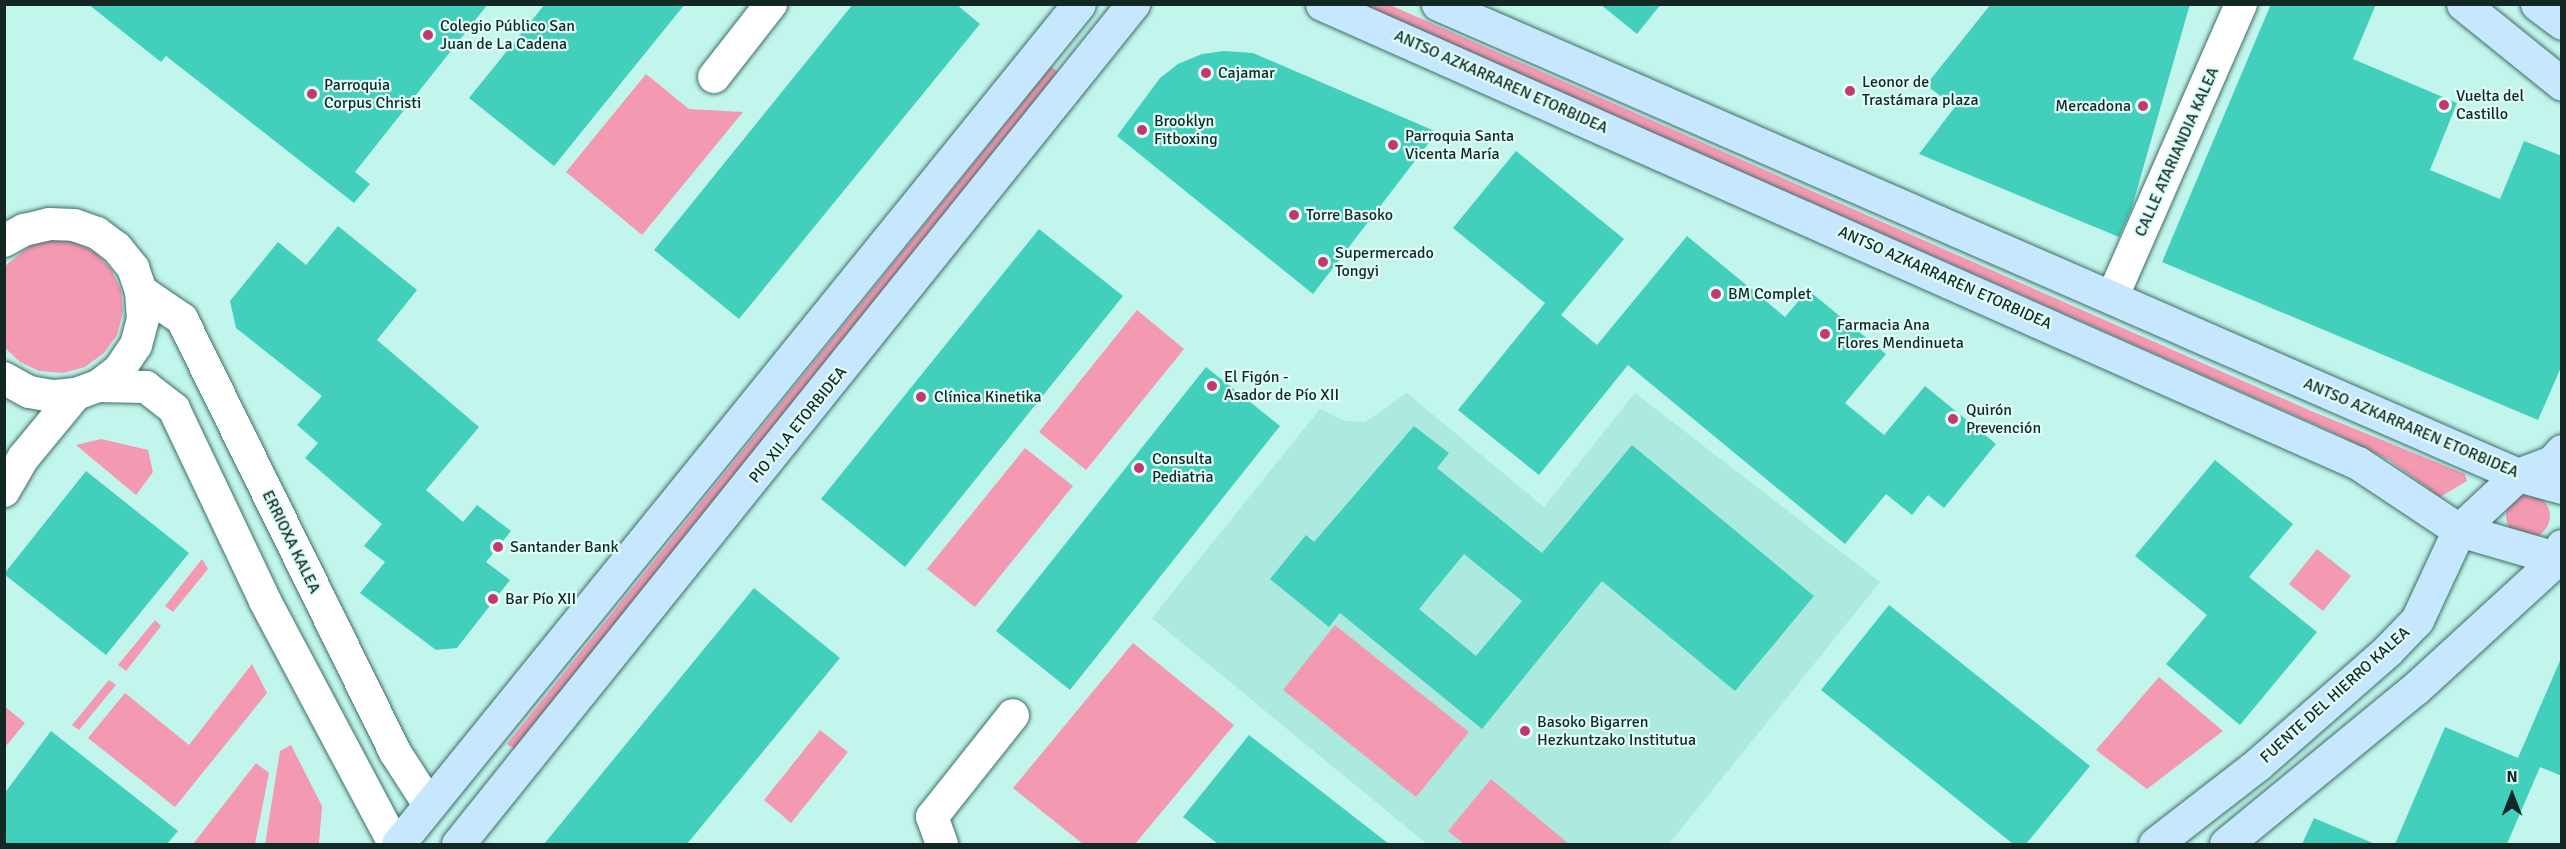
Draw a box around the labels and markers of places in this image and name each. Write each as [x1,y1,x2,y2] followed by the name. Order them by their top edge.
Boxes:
[440,16,575,54] place label: Colegio Público San Juan de La Cadena
[421,28,435,42] marker: Colegio Público San Juan de La Cadena
[1218,63,1275,83] place label: Cajamar
[1199,66,1213,80] marker: Cajamar
[1862,72,1979,110] place label: Leonor de Trastámara plaza
[324,75,421,113] place label: Parroquia Corpus Christi
[1843,84,1857,98] marker: Leonor de Trastámara plaza
[2456,86,2524,124] place label: Vuelta del Castillo
[305,87,319,101] marker: Parroquia Corpus Christi
[2055,96,2131,116] place label: Mercadona
[2437,98,2451,112] marker: Vuelta del Castillo
[2136,99,2150,113] marker: Mercadona
[1154,111,1218,149] place label: Brooklyn Fitboxing
[1135,123,1149,137] marker: Brooklyn Fitboxing
[1405,126,1514,164] place label: Parroquia Santa Vicenta María
[1386,138,1400,152] marker: Parroquia Santa Vicenta María
[1306,205,1393,225] place label: Torre Basoko
[1287,208,1301,222] marker: Torre Basoko
[1335,243,1434,281] place label: Supermercado Tongyi
[1316,255,1330,269] marker: Supermercado Tongyi
[1728,284,1811,304] place label: BM Complet
[1709,287,1723,301] marker: BM Complet
[1837,315,1964,353] place label: Farmacia Ana Flores Mendinueta
[1818,327,1832,341] marker: Farmacia Ana Flores Mendinueta
[1224,367,1339,405] place label: El Figón - Asador de Pío XII
[1205,379,1219,393] marker: El Figón - Asador de Pío XII
[934,387,1042,407] place label: Clínica Kinetika
[912,388,930,406] marker: Clínica Kinetika
[1966,400,2041,438] place label: Quirón Prevención
[1944,410,1962,428] marker: Quirón Prevención
[1152,449,1214,487] place label: Consulta Pediatria
[1130,459,1148,477] marker: Consulta Pediatria
[510,537,619,557] place label: Santander Bank
[491,540,505,554] marker: Santander Bank
[505,589,576,609] place label: Bar Pío XII
[486,592,500,606] marker: Bar Pío XII
[1537,712,1696,750] place label: Basoko Bigarren Hezkuntzako Institutua
[1518,724,1532,738] marker: Basoko Bigarren Hezkuntzako Institutua

